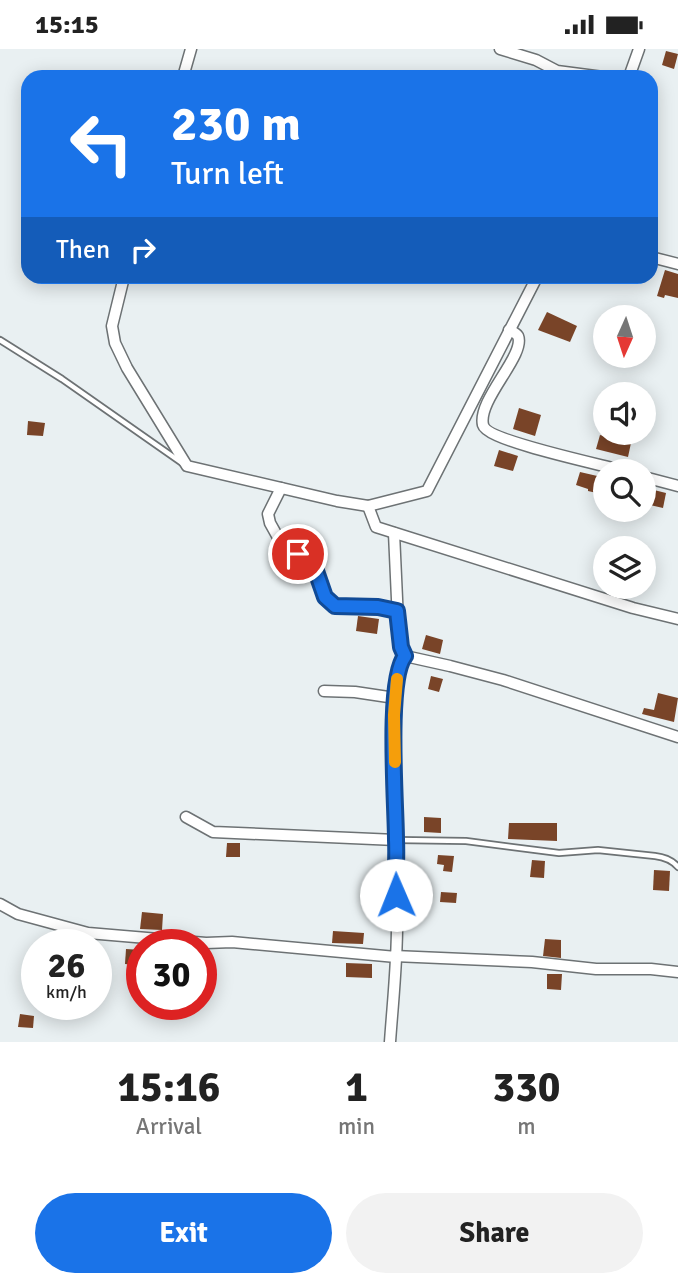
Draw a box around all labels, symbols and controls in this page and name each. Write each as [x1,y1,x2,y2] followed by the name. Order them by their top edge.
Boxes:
[35,9,99,41] text: 15:15
[171,94,301,154] text: 230 m
[56,98,147,189] icon: left
[171,154,284,193] text: Turn left
[124,231,162,269] icon: right
[56,234,110,266] text: Then
[593,305,656,367] north arrow
[593,305,656,599] map controls
[593,382,656,445] button: sound
[593,459,656,522] button: search
[268,524,328,584] pin
[279,535,317,573] icon: arrive
[593,536,656,599] button: layers
[359,858,433,932] position arrow
[126,929,217,1020] speed limit sign: 30
[48,944,85,987] text: 26
[46,981,87,1003] text: km/h
[117,1062,221,1113] text: 15:16
[345,1062,368,1113] text: 1
[492,1062,561,1113] text: 330
[136,1112,202,1141] text: Arrival
[338,1112,375,1141] text: min
[517,1112,536,1141] text: m
[35,1193,332,1273] button: Exit
[346,1193,643,1273] button: Share

